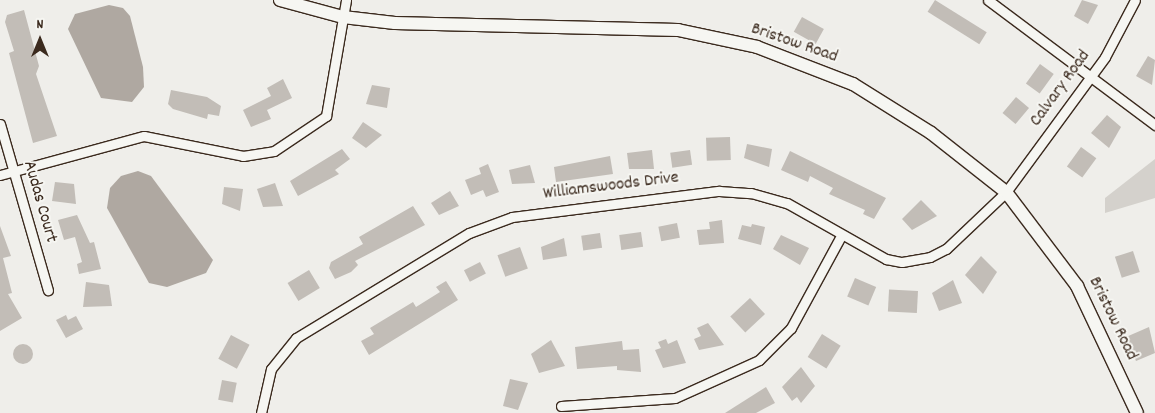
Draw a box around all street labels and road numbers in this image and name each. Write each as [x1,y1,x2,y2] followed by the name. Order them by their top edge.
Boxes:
[748,19,840,69] street label: Bristow Road
[1026,47,1096,131] street label: Calvary Road
[17,159,61,245] street label: Audas Court
[542,168,680,206] street label: Williamswoods Drive
[1083,274,1141,364] street label: Bristow Road

